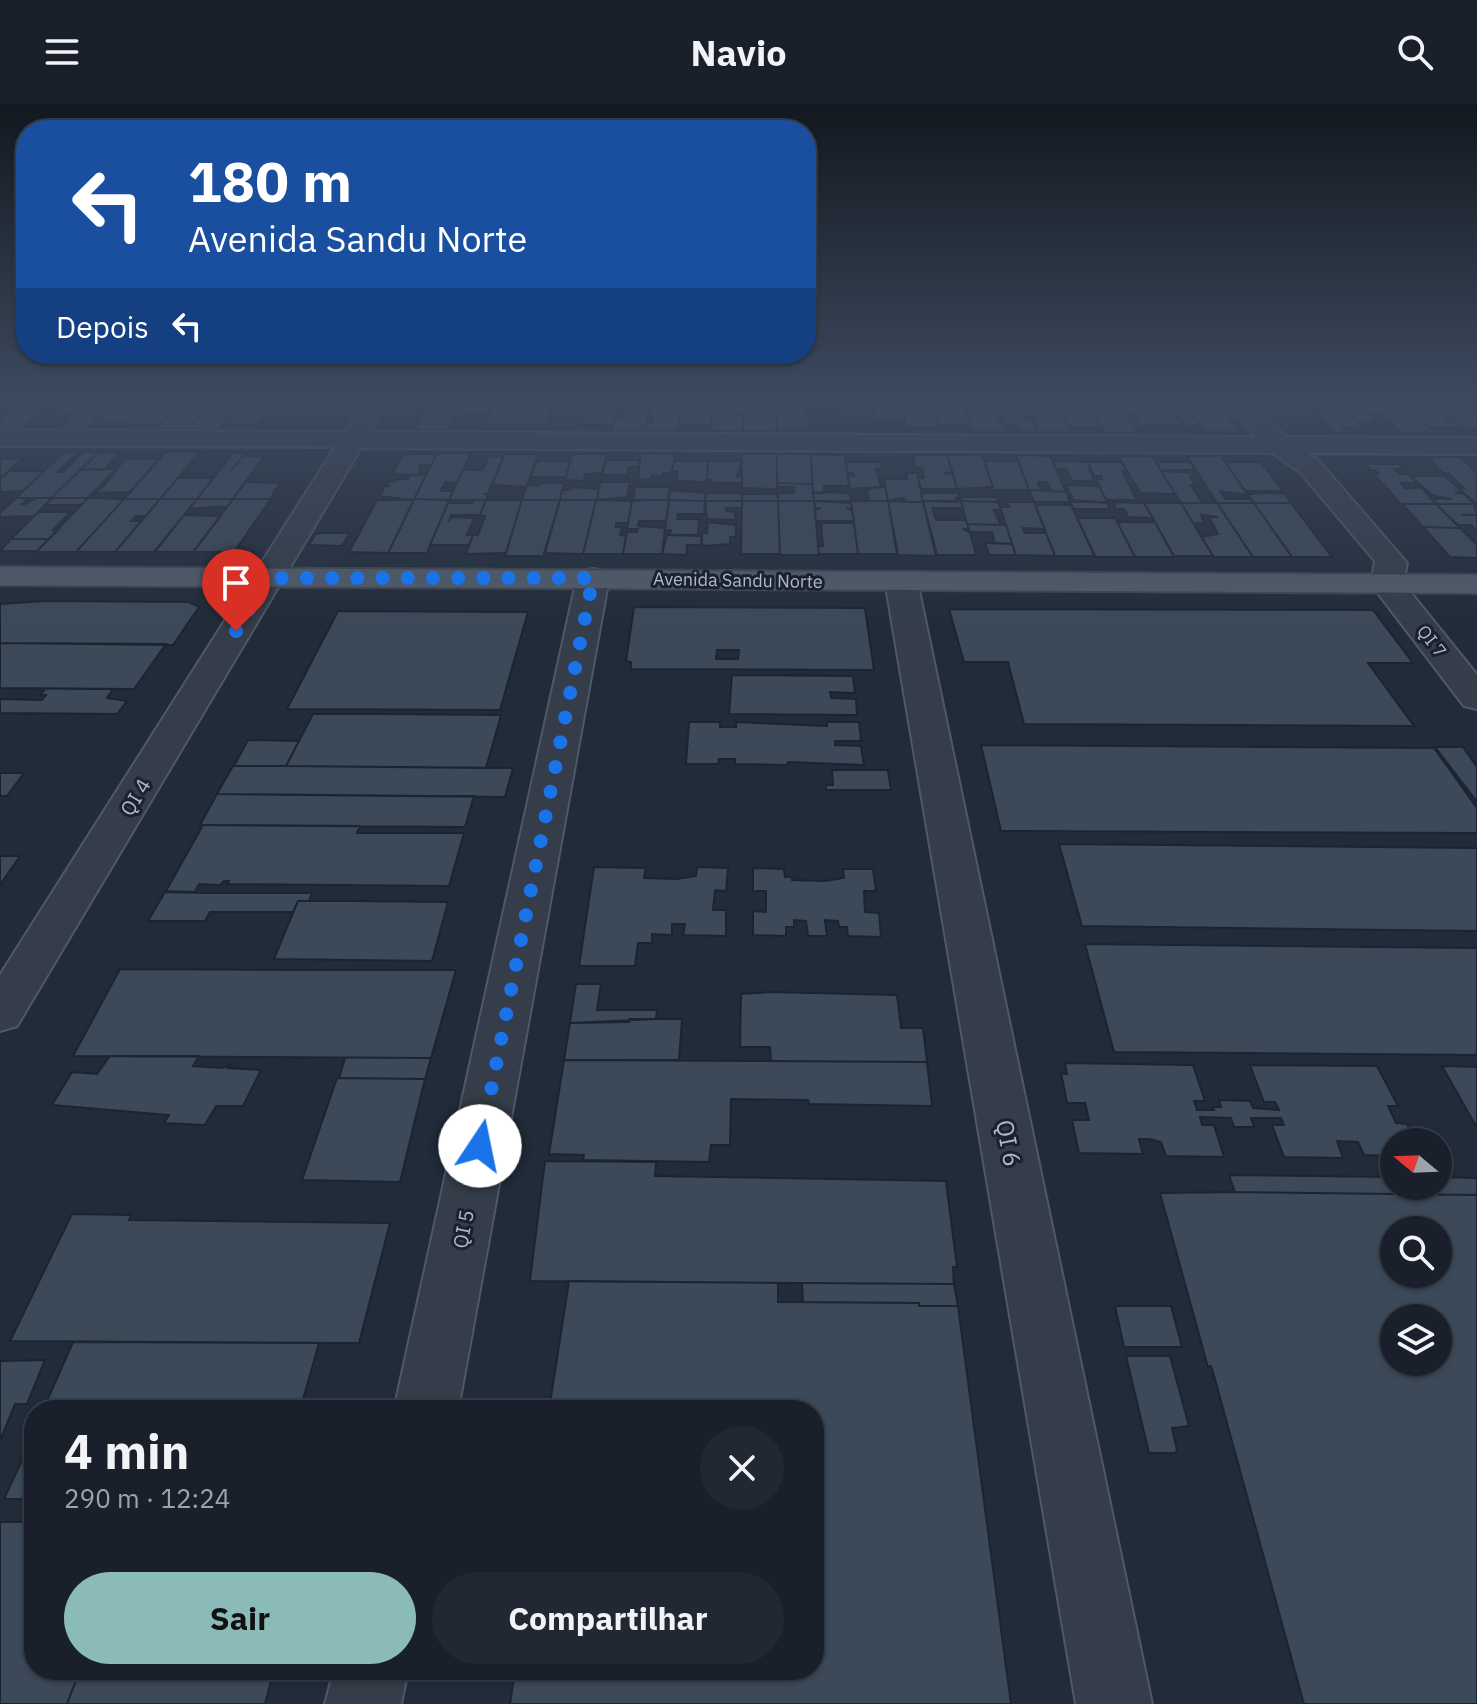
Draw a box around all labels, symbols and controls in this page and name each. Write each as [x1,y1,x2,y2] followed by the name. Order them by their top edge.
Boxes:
[690,29,787,76] text: Navio
[40,30,84,74] icon: menu
[1393,30,1437,74] icon: search
[188,145,352,217] text: 180 m
[56,152,160,256] icon: left
[188,215,527,262] text: Avenida Sandu Norte
[165,304,209,348] icon: left
[56,307,149,346] text: Depois
[202,549,270,631] pin
[214,561,258,605] icon: arrive
[653,567,823,593] street label: Avenida Sandu Norte
[1412,620,1452,662] street label: QI 7
[113,773,157,821] street label: QI 4
[438,1104,522,1188] position arrow
[989,1117,1029,1169] street label: QI 6
[1380,1128,1452,1200] north arrow
[1380,1128,1452,1376] map controls
[446,1207,480,1251] street label: QI 5
[1380,1216,1452,1288] button: search
[1380,1304,1452,1376] button: layers
[64,1420,189,1482] text: 4 min
[700,1426,784,1510] button: close
[64,1481,230,1515] text: 290 m · 12:24
[64,1572,416,1664] button: Sair
[432,1572,784,1664] button: Compartilhar

